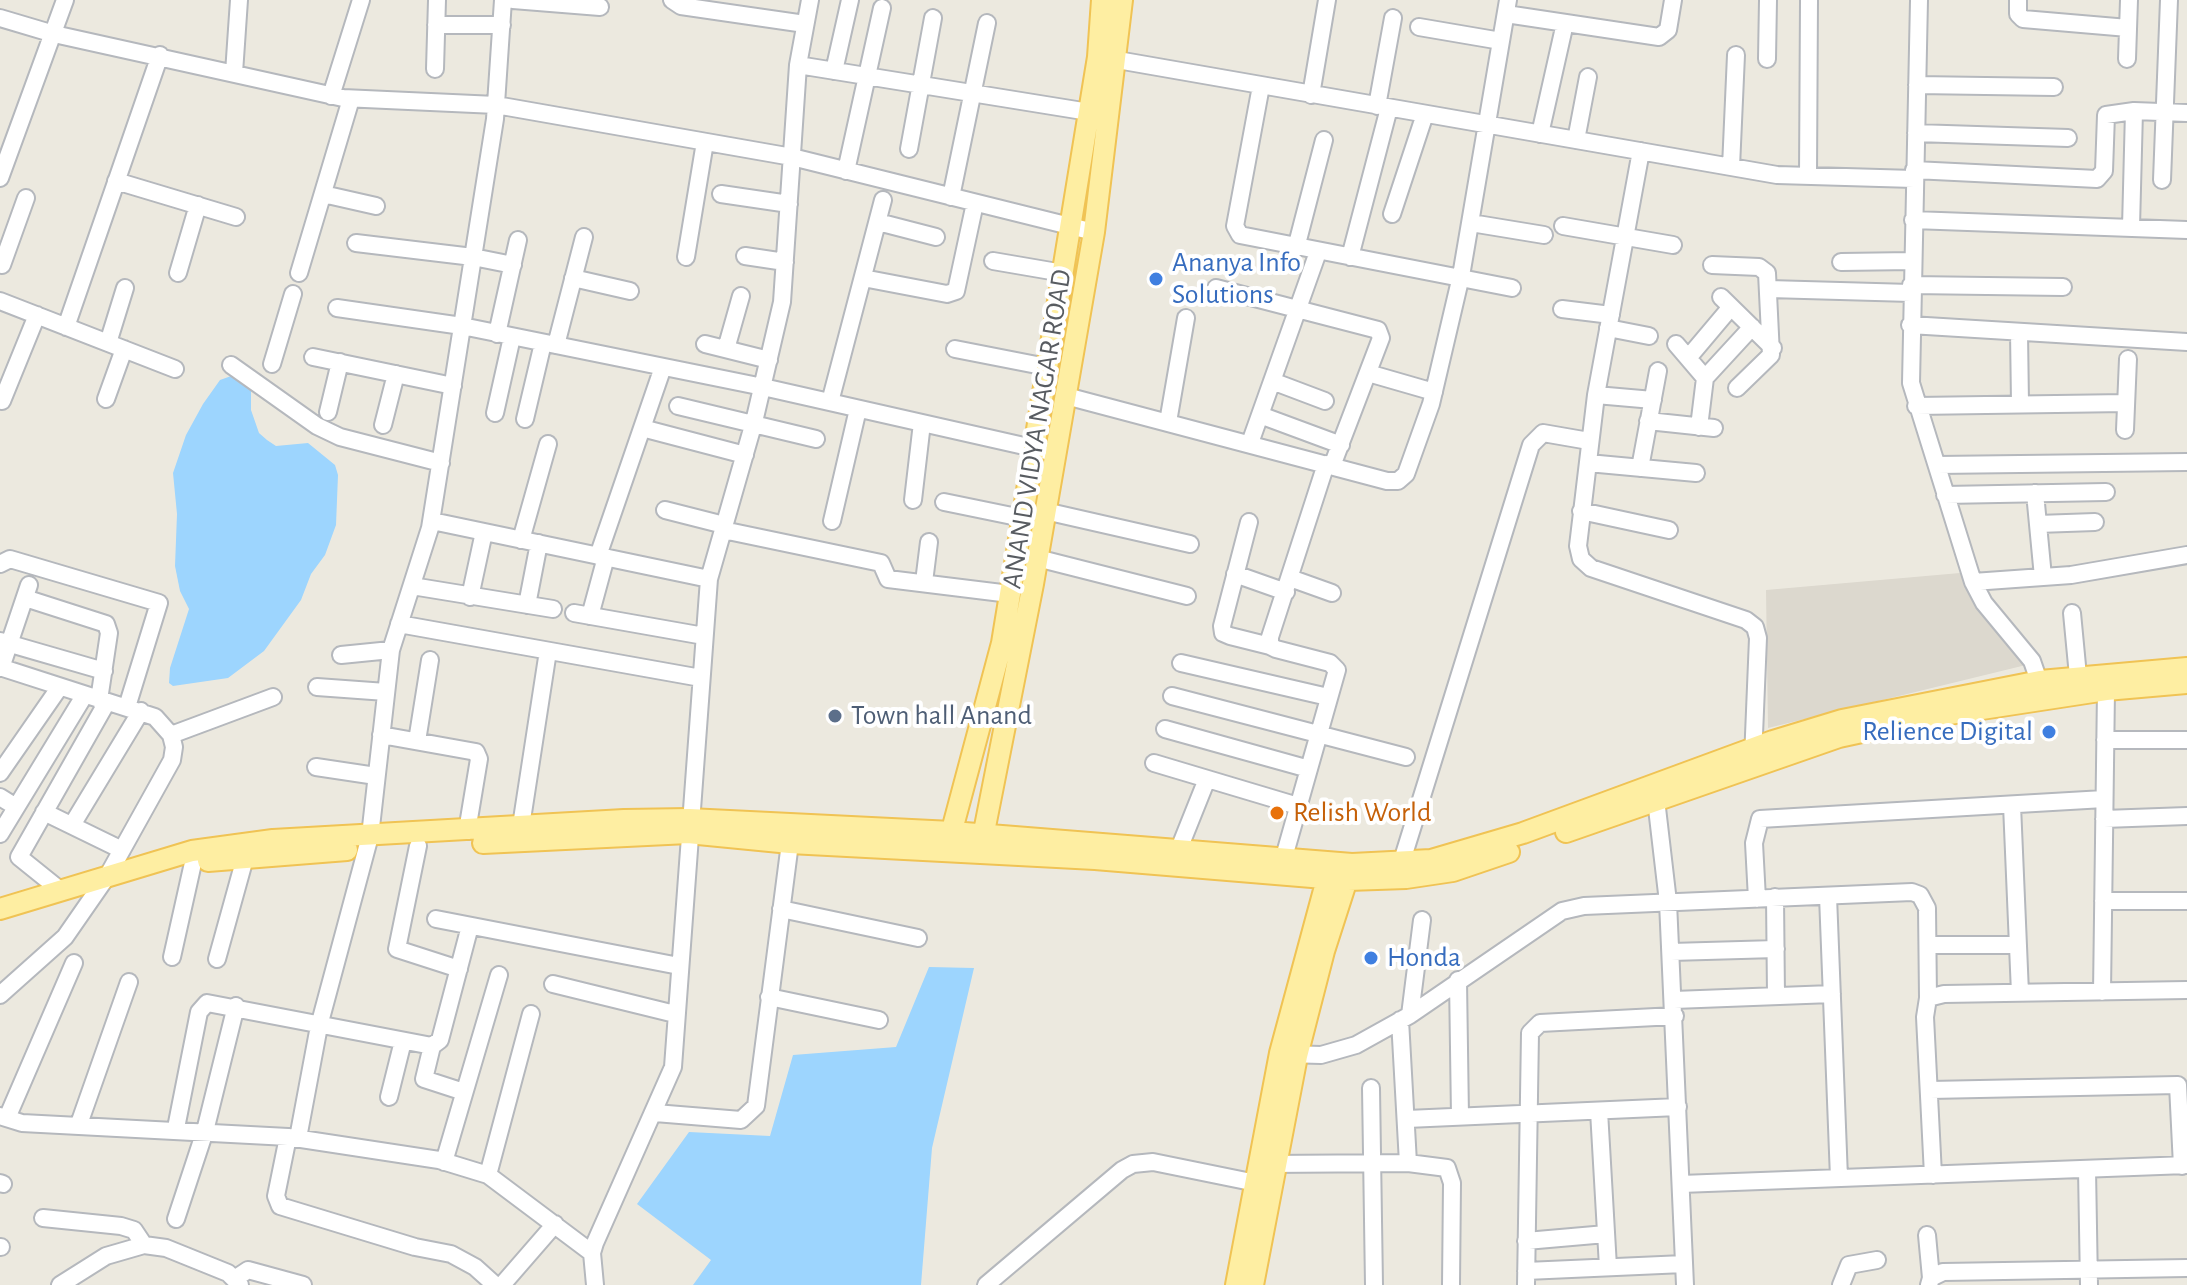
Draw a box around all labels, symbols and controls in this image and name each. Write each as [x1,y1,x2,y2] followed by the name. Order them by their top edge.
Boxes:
[1172,246,1301,312] place label: Ananya Info Solutions
[995,267,1079,591] street label: ANAND VIDYA NAGAR ROAD
[1147,270,1165,288] marker: Ananya Info Solutions
[851,699,1032,733] place label: Town hall Anand
[826,707,844,725] marker: Town hall Anand
[1862,715,2033,749] place label: Relience Digital
[2040,723,2058,741] marker: Relience Digital
[1293,796,1431,830] place label: Relish World
[1268,804,1286,822] marker: Relish World
[1387,941,1461,975] place label: Honda
[1362,949,1380,967] marker: Honda

